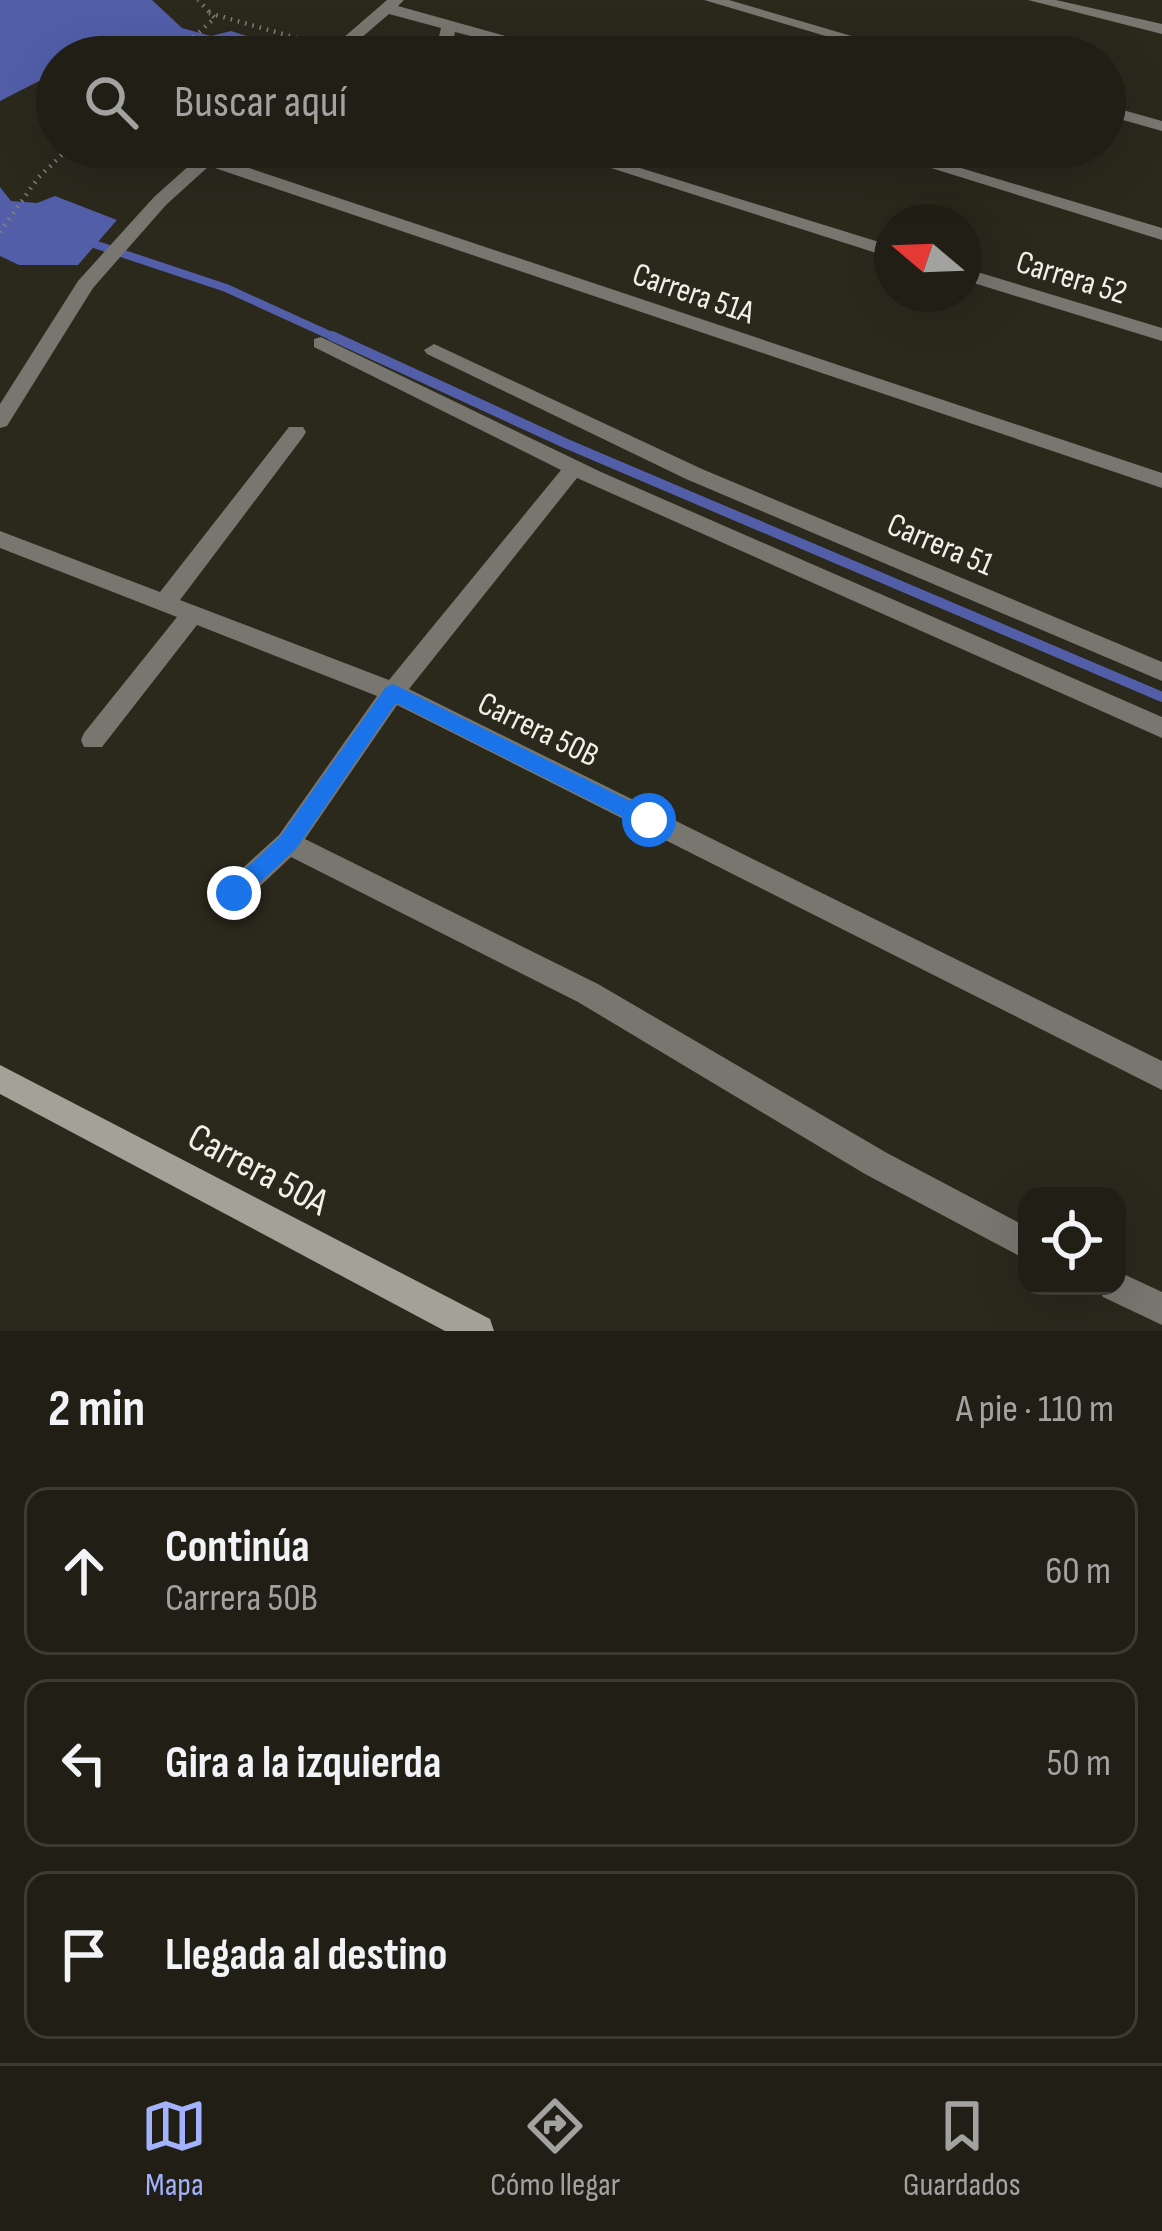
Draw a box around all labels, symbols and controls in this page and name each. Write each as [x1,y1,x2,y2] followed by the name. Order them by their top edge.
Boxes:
[36,36,1126,168] search box
[78,69,144,135] icon: search
[174,75,347,130] text: Buscar aquí
[874,204,982,312] north arrow
[1011,242,1132,314] street label: Carrera 52
[627,254,760,334] street label: Carrera 51A
[881,505,1000,585] street label: Carrera 51
[471,683,605,776] street label: Carrera 50B
[622,793,676,847] route start
[207,866,261,920] route end
[180,1114,336,1227] street label: Carrera 50A
[1018,1187,1126,1295] map controls
[1018,1187,1126,1295] button: locate
[48,1379,145,1440] text: 2 min
[956,1386,1114,1433] text: A pie · 110 m
[165,1520,310,1575] text: Continúa
[51,1538,117,1604] icon: ahead
[1045,1548,1111,1595] text: 60 m
[165,1575,318,1622] text: Carrera 50B
[51,1730,117,1796] icon: left
[165,1736,441,1791] text: Gira a la izquierda
[1047,1740,1111,1787] text: 50 m
[51,1922,117,1988] icon: arrive
[165,1928,447,1983] text: Llegada al destino
[141,2093,207,2205] tab: Mapa
[490,2093,620,2205] tab: Cómo llegar
[903,2093,1021,2205] tab: Guardados

